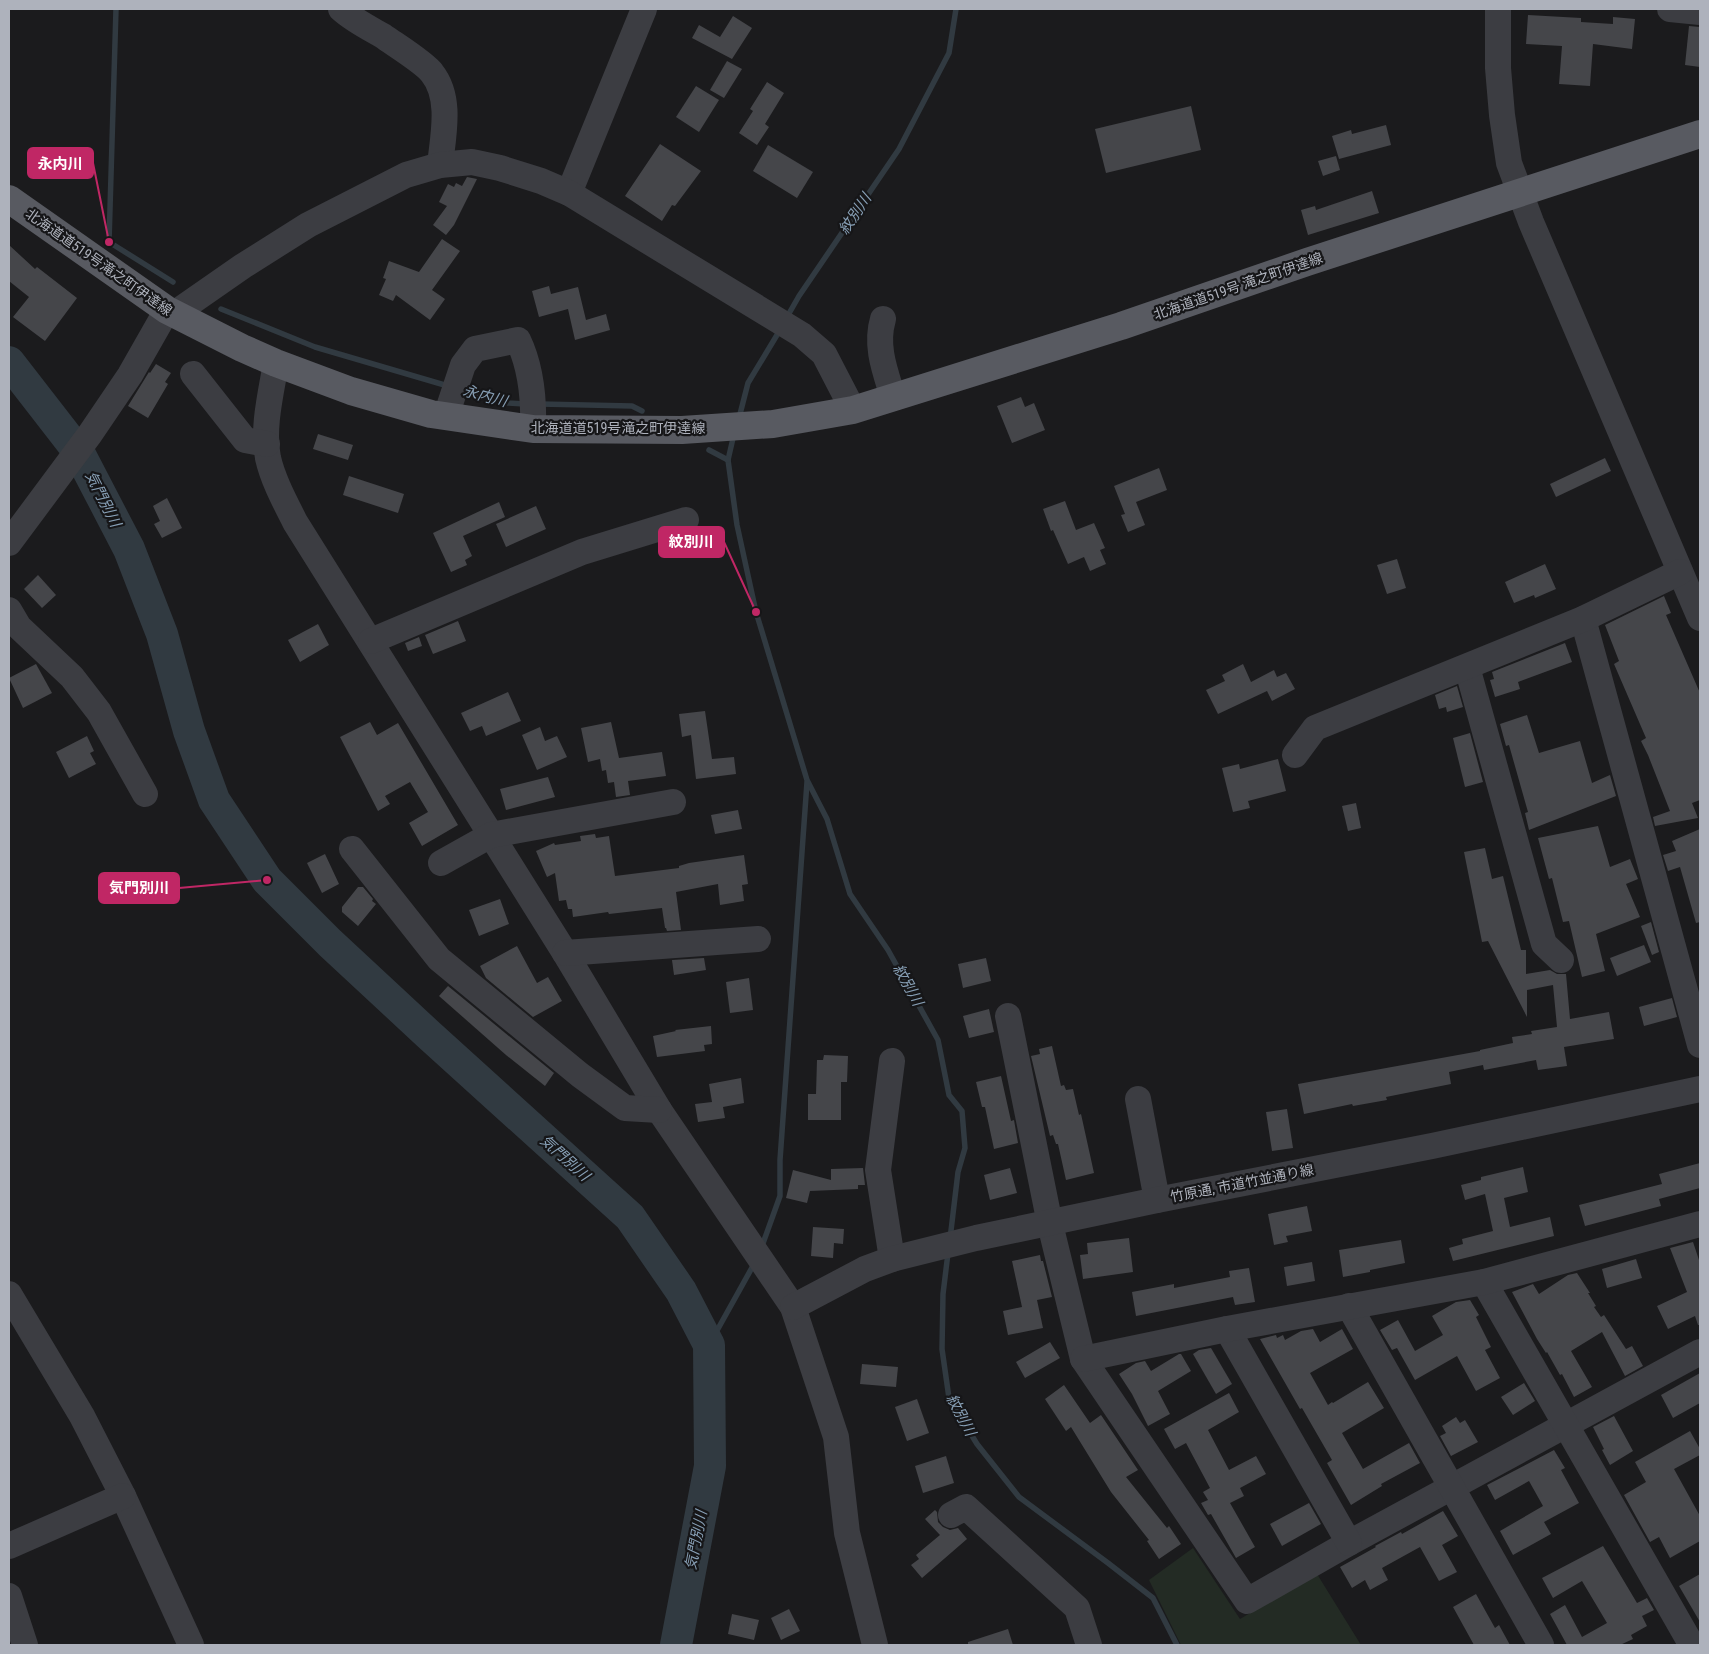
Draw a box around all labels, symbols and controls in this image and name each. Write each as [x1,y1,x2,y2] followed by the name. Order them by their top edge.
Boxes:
[28,148,93,178] callout: 永内川
[37,155,83,173] text: 永内川
[835,189,876,238] water label: 紋別川
[23,205,175,319] street label: 北海道道519号滝之町伊達線
[1151,249,1325,323] street label: 北海道道519号 滝之町伊達線
[461,381,511,411] water label: 永内川
[531,420,705,436] street label: 北海道道519号滝之町伊達線
[81,468,126,532] water label: 気門別川
[659,527,724,557] callout: 紋別川
[668,533,714,551] text: 紋別川
[99,873,179,903] callout: 気門別川
[109,879,169,897] text: 気門別川
[889,961,928,1011] water label: 紋別川
[537,1131,595,1186] water label: 気門別川
[1169,1161,1315,1205] street label: 竹原通, 市道竹並通り線
[942,1391,980,1441] water label: 紋別川
[681,1507,711,1571] water label: 気門別川

